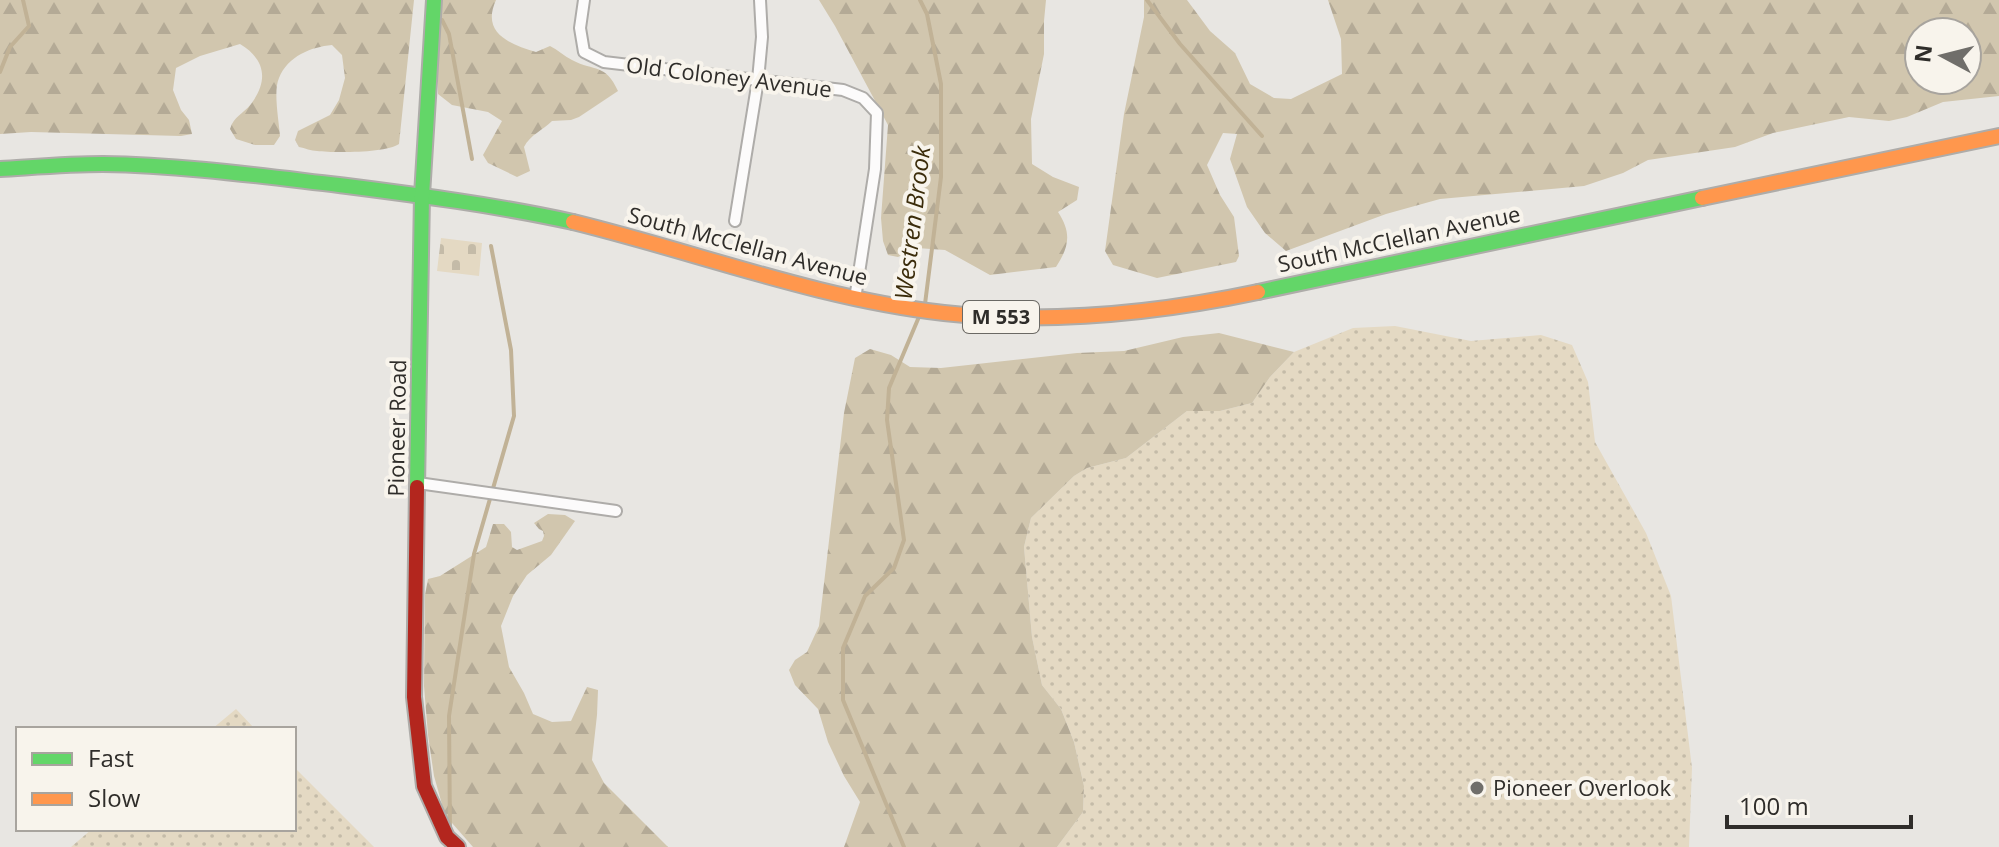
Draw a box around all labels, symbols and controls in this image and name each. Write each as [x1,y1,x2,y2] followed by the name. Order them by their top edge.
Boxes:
[1903,16,1983,96] north arrow
[1906,43,1938,64] text: N
[625,49,834,104] street label: Old Coloney Avenue
[886,143,937,302] water label: Westren Brook
[1275,198,1523,278] street label: South McClellan Avenue
[625,199,871,291] street label: South McClellan Avenue
[963,301,1039,333] road number: M 553
[380,359,412,497] street label: Pioneer Road
[16,727,296,831] legend
[88,741,134,774] text: Fast
[1493,772,1671,802] place label: Pioneer Overlook
[1468,779,1486,797] marker: Pioneer Overlook
[1727,779,1911,829] scale bar
[88,781,141,814] text: Slow
[1739,789,1809,822] text: 100 m

